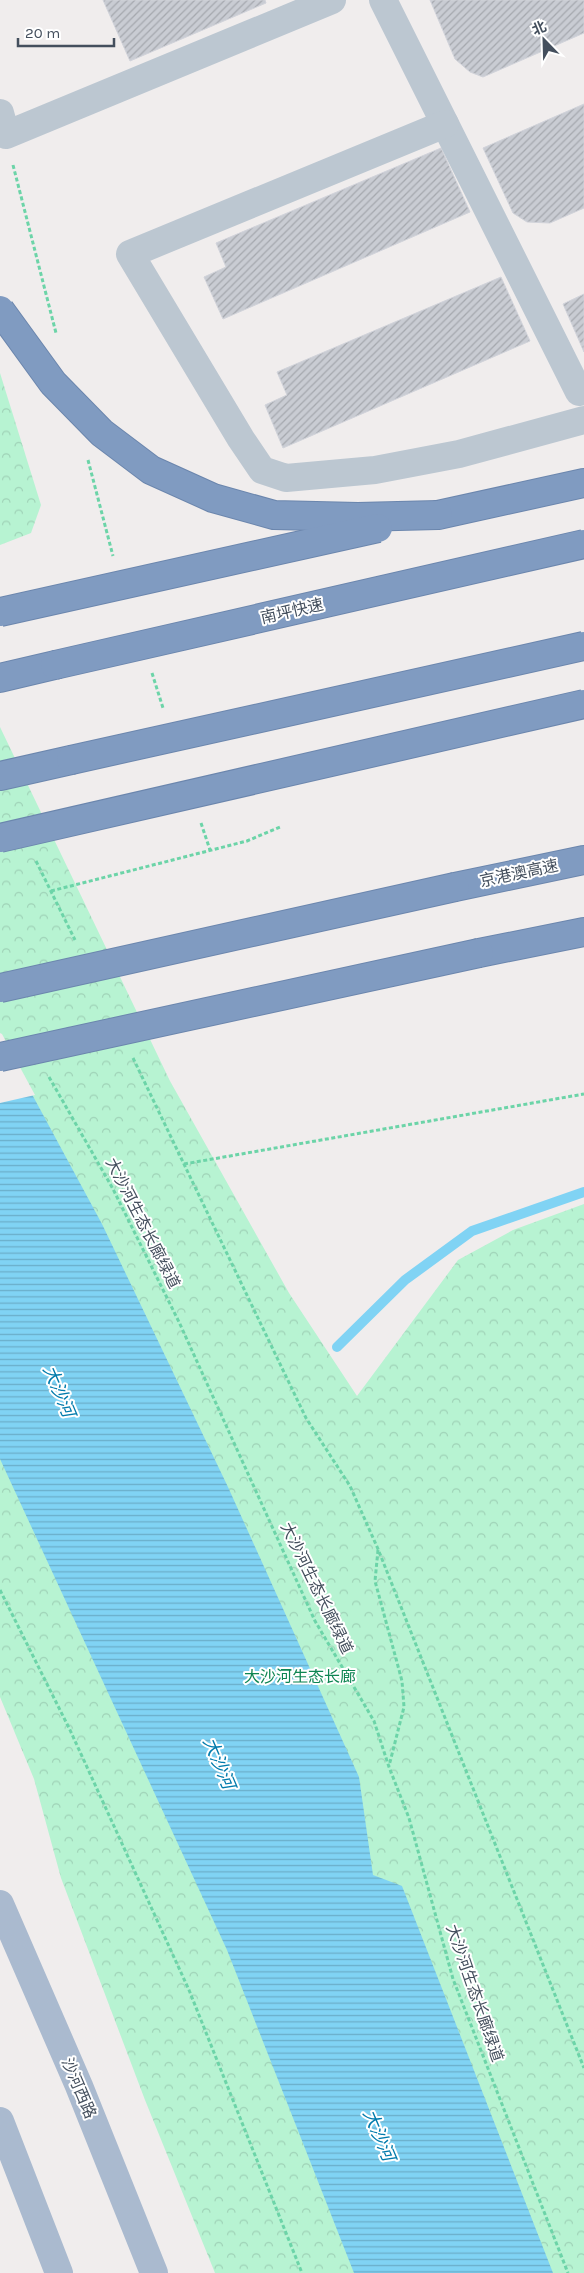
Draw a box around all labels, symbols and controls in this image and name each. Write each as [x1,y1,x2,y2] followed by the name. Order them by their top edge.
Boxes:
[18,15,114,47] scale bar
[519,15,569,65] north arrow
[529,18,549,39] text: 北
[25,24,60,42] text: 20 m
[259,595,325,627] street label: 南坪快速
[478,855,560,891] street label: 京港澳高速
[102,1155,184,1291] street label: 大沙河生态长廊绿道
[38,1362,81,1423] water label: 大沙河
[277,1519,357,1657] street label: 大沙河生态长廊绿道
[244,1667,356,1686] park label: 大沙河生态长廊
[198,1734,241,1795] water label: 大沙河
[443,1922,507,2064] street label: 大沙河生态长廊绿道
[58,2055,100,2121] street label: 沙河西路
[358,2106,401,2167] water label: 大沙河

